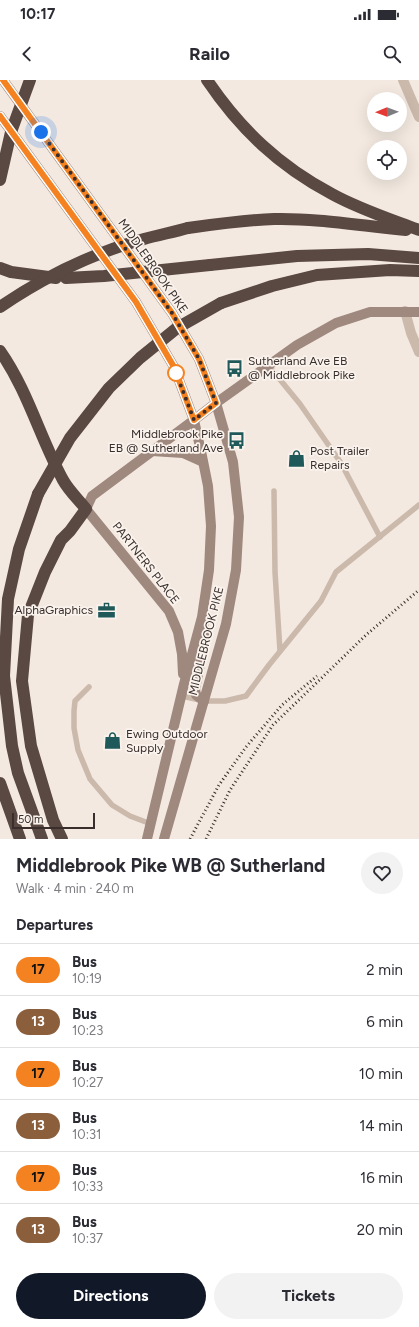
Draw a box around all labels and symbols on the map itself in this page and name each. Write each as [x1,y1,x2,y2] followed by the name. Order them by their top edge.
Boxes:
[367,92,407,132] north arrow
[31,122,51,142] your location
[115,216,191,316] street label: MIDDLEBROOK PIKE
[248,354,355,382] place label: Sutherland Ave EB @ Middlebrook Pike
[225,358,245,378] bus stop icon: Sutherland Ave EB @ Middlebrook Pike
[167,364,185,382] unlabelled marker
[109,427,223,455] place label: Middlebrook Pike EB @ Sutherland Ave
[226,431,246,451] bus stop icon: Middlebrook Pike EB @ Sutherland Ave
[310,444,369,472] place label: Post Trailer Repairs
[287,448,307,468] shop icon: Post Trailer Repairs
[110,519,182,607] street label: PARTNERS PLACE
[186,585,226,697] street label: MIDDLEBROOK PIKE
[96,600,116,620] office icon: AlphaGraphics
[14,603,93,617] place label: AlphaGraphics
[126,727,208,755] place label: Ewing Outdoor Supply
[103,731,123,751] shop icon: Ewing Outdoor Supply
[12,811,95,830] scale bar

